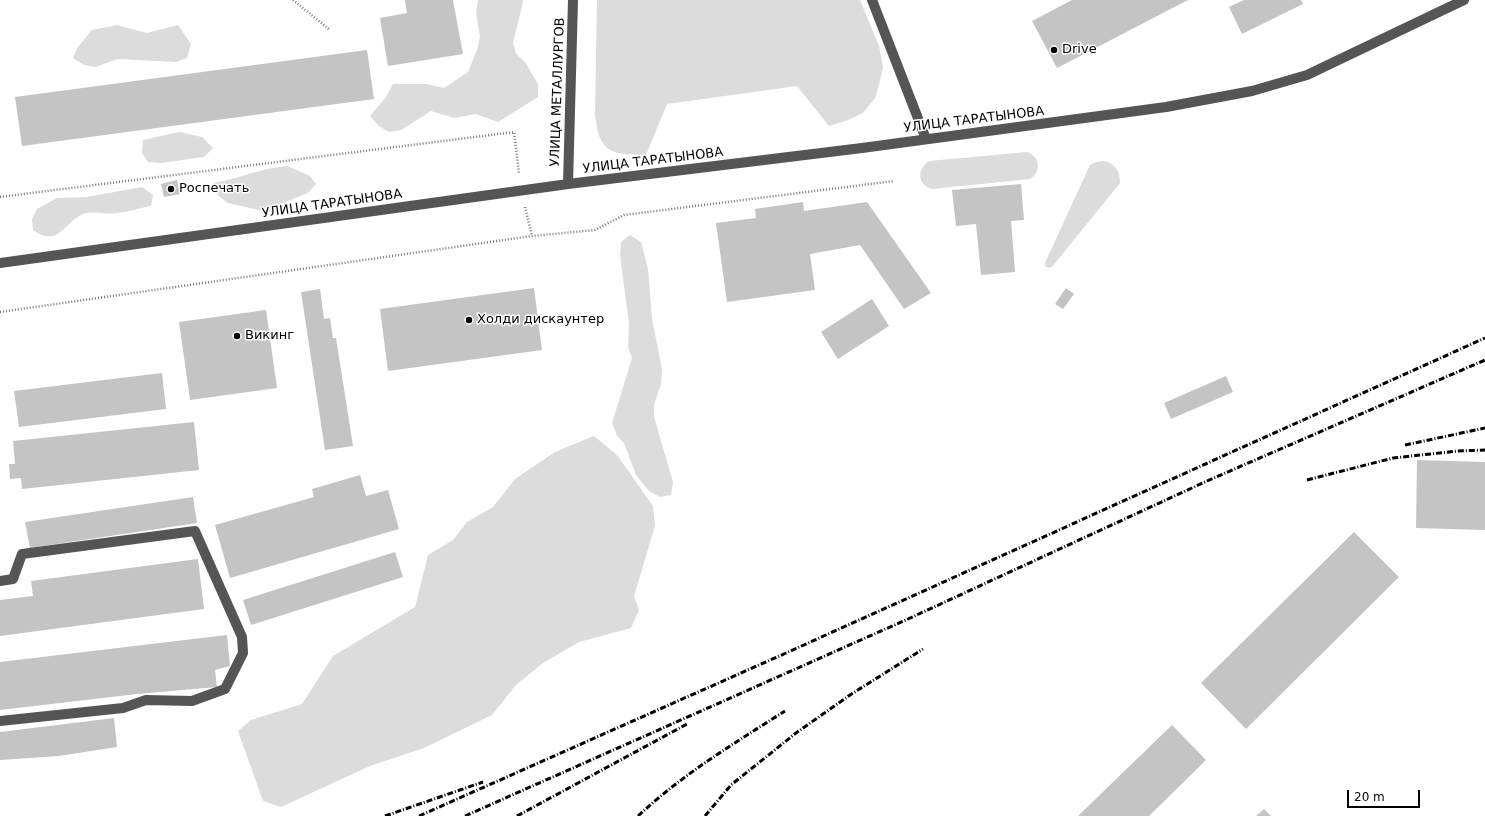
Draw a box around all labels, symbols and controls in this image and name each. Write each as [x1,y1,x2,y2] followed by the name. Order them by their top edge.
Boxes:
[548,17,568,167] street label: УЛИЦА МЕТАЛЛУРГОВ
[1062,42,1097,58] place label: Drive
[1049,45,1059,55] marker: Drive
[903,104,1045,136] street label: УЛИЦА ТАРАТЫНОВА
[582,145,724,177] street label: УЛИЦА ТАРАТЫНОВА
[179,181,249,197] place label: Роспечать
[166,184,176,194] marker: Роспечать
[261,186,403,222] street label: УЛИЦА ТАРАТЫНОВА
[477,312,604,328] place label: Холди дискаунтер
[464,315,474,325] marker: Холди дискаунтер
[245,328,294,344] place label: Викинг
[232,331,242,341] marker: Викинг
[1349,782,1422,808] scale bar
[1354,790,1385,804] text: 20 m

